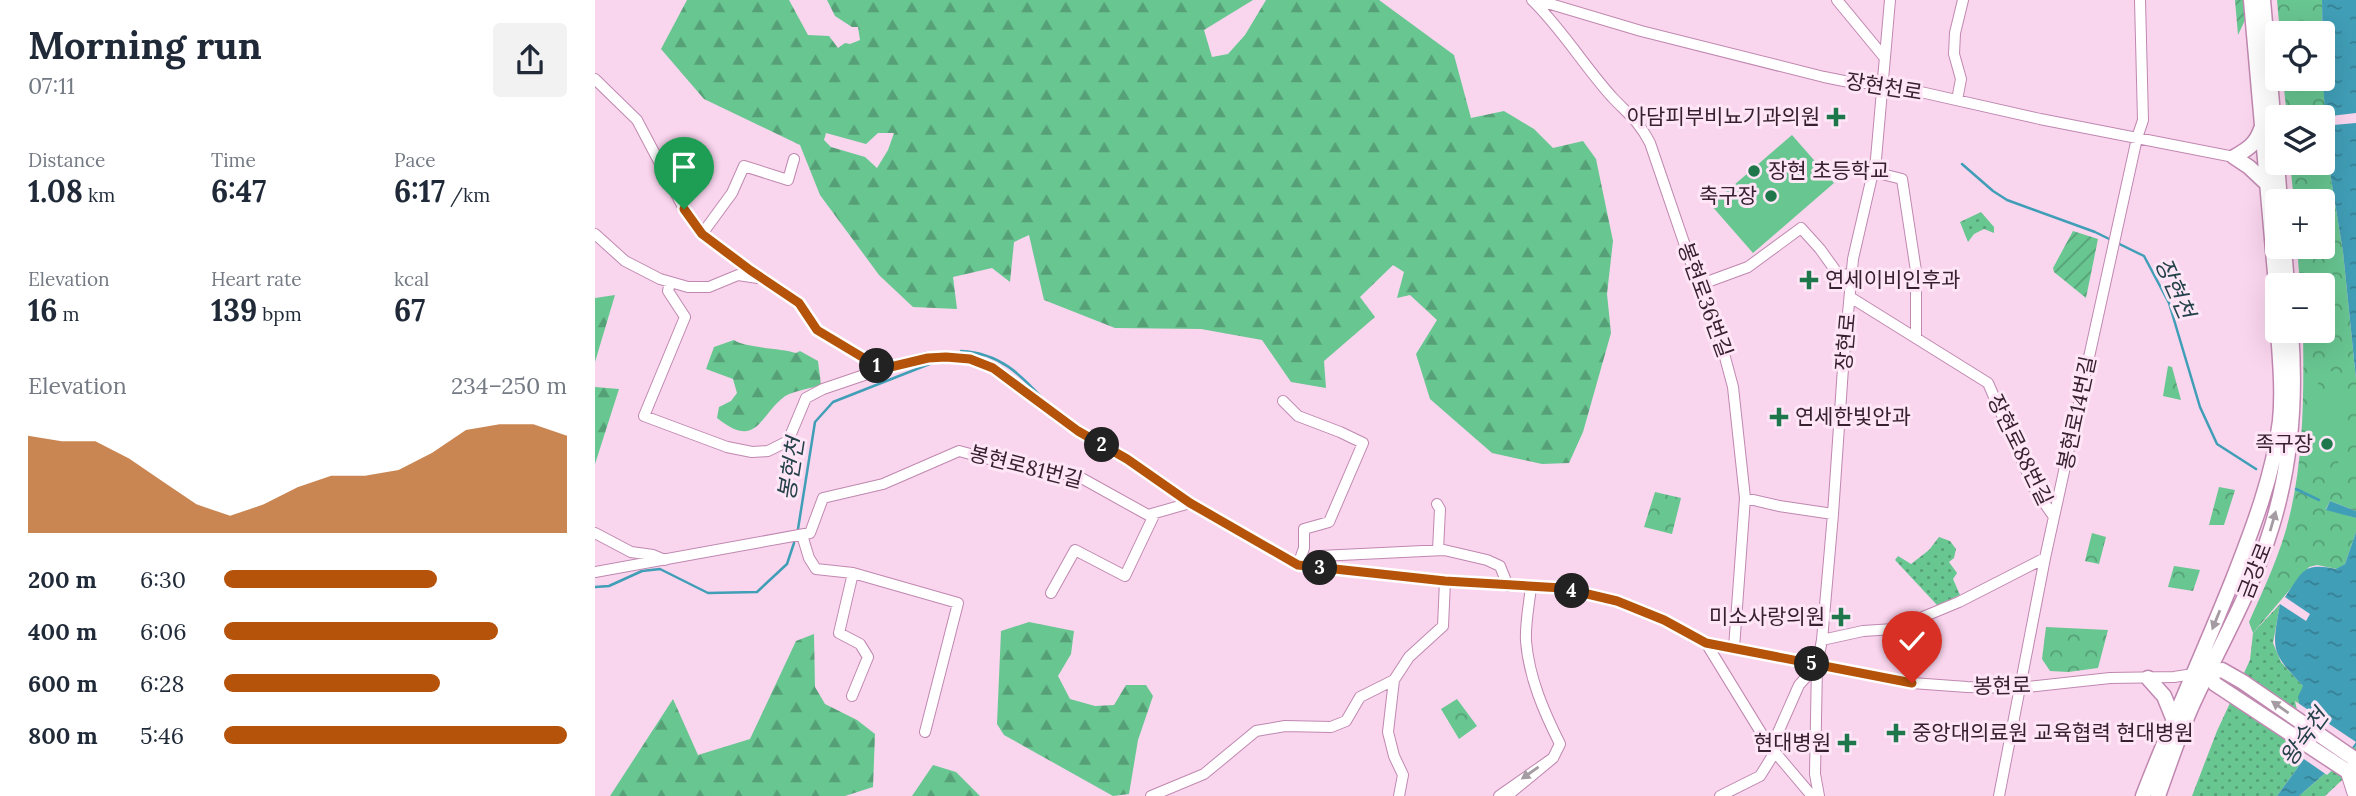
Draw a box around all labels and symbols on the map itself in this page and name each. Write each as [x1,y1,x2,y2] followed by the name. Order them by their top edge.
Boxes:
[1844,67,1924,106] street label: 장현천로
[1627,103,1820,130] place label: 아담피부비뇨기과의원
[1826,107,1846,127] marker: 아담피부비뇨기과의원
[654,137,714,209] pin
[1768,157,1889,184] place label: 장현 초등학교
[1746,163,1762,179] marker: 장현 초등학교
[1699,182,1757,209] place label: 축구장
[1763,188,1779,204] marker: 축구장
[1672,239,1739,361] street label: 봉현로36번길
[2149,253,2203,325] water label: 장현천
[1825,266,1960,293] place label: 연세이비인후과
[1799,270,1819,290] marker: 연세이비인후과
[1830,312,1861,372] street label: 장현로
[859,348,895,384] pin: 1
[2051,354,2102,472] street label: 봉현로14번길
[1982,390,2059,510] street label: 장현로88번길
[1795,403,1911,430] place label: 연세한빛안과
[1769,407,1789,427] marker: 연세한빛안과
[1085,428,1119,462] pin: 2
[2255,430,2313,457] place label: 족구장
[771,433,810,503] water label: 봉현천
[2319,436,2335,452] marker: 족구장
[967,439,1086,494] street label: 봉현로81번길
[2269,510,2279,531] one-way arrow
[2232,539,2278,603] street label: 금강로
[1303,550,1337,586] pin: 3
[1555,574,1590,608] pin: 4
[1709,603,1825,630] place label: 미소사랑의원
[1831,607,1851,627] marker: 미소사랑의원
[2210,610,2221,631] one-way arrow
[1882,611,1942,683] pin
[1795,646,1829,682] pin: 5
[1973,671,2031,700] street label: 봉현로
[2271,700,2289,714] one-way arrow
[2273,700,2336,771] water label: 왕숙천
[1912,719,2194,746] place label: 중앙대의료원 교육협력 현대병원
[1886,723,1906,743] marker: 중앙대의료원 교육협력 현대병원
[1754,729,1831,756] place label: 현대병원
[1837,733,1857,753] marker: 현대병원
[1521,766,1539,780] one-way arrow

